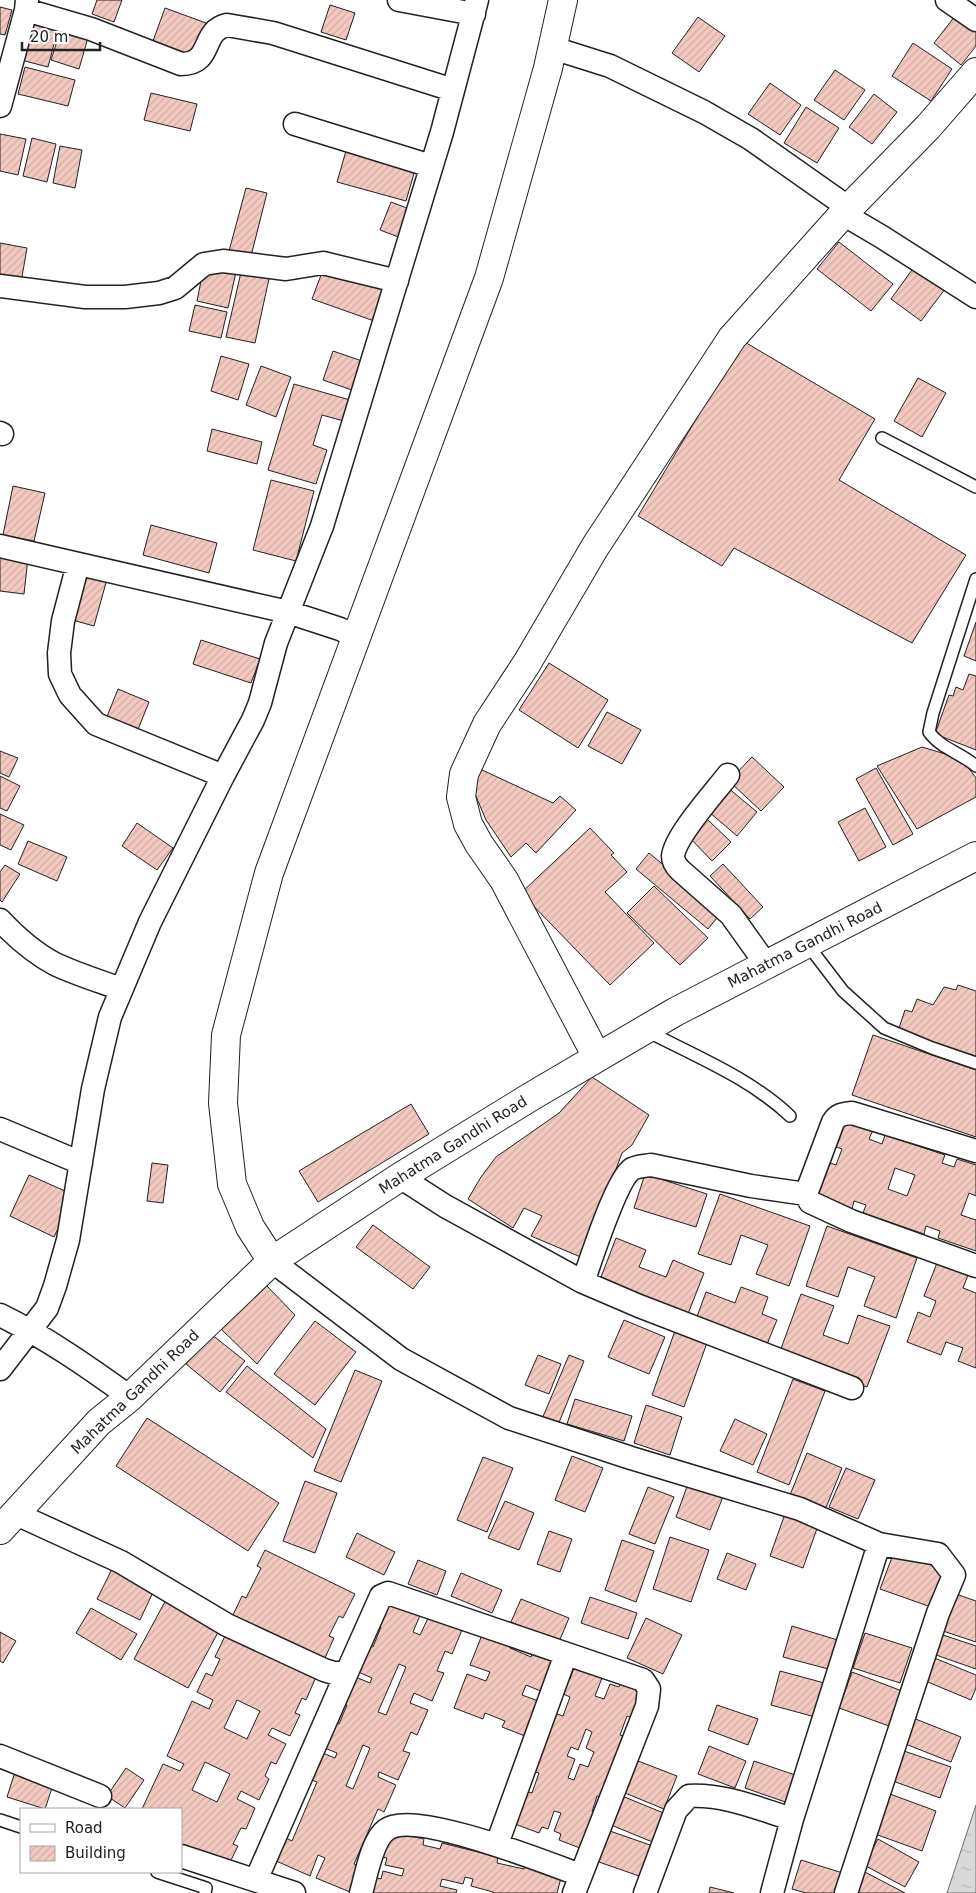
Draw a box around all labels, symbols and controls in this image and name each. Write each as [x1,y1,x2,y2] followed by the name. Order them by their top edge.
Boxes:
[22,20,100,52] scale bar
[30,28,68,46] text: 20 m
[725,898,885,992] street label: Mahatma Gandhi Road
[376,1092,530,1198] street label: Mahatma Gandhi Road
[67,1326,203,1458] street label: Mahatma Gandhi Road
[20,1808,182,1873] legend
[65,1819,103,1837] text: Road
[65,1844,126,1862] text: Building

